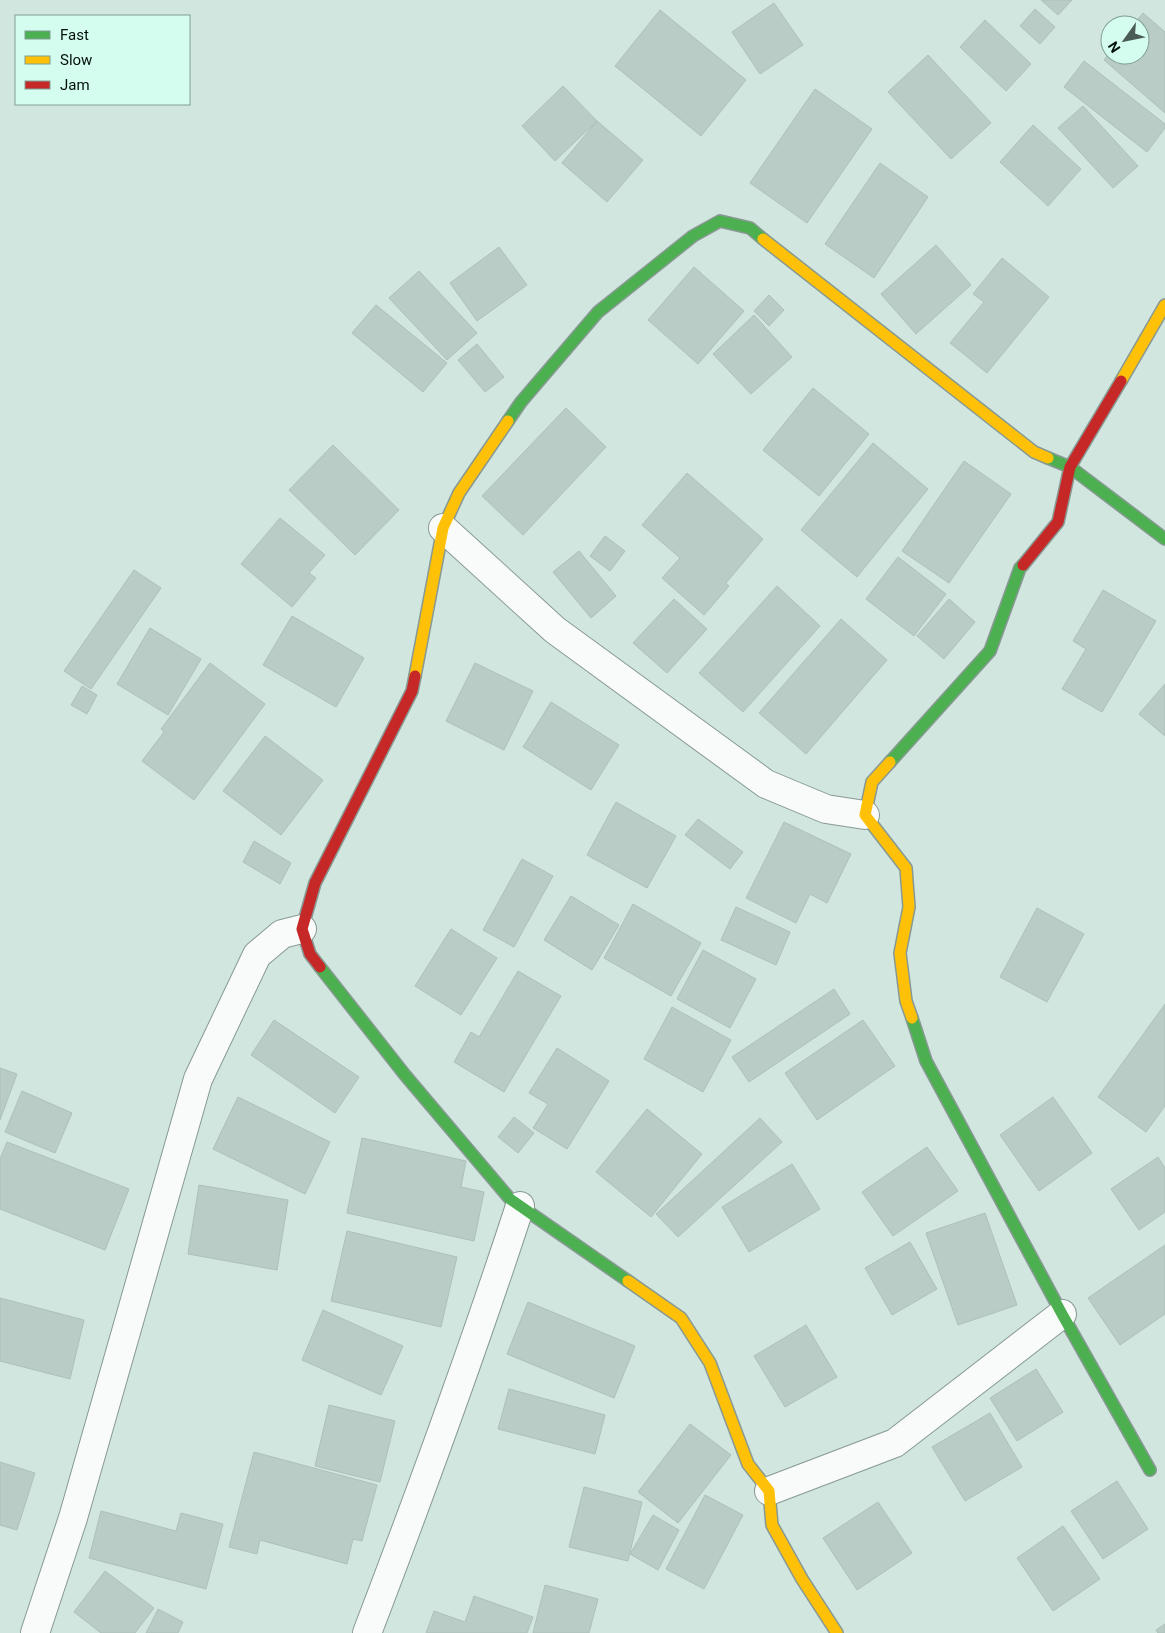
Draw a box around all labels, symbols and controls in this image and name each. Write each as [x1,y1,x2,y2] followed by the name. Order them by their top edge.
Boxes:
[15,15,190,105] legend
[1100,15,1150,65] north arrow
[60,26,89,44] text: Fast
[1105,39,1124,56] text: N
[60,51,92,69] text: Slow
[60,76,90,94] text: Jam

